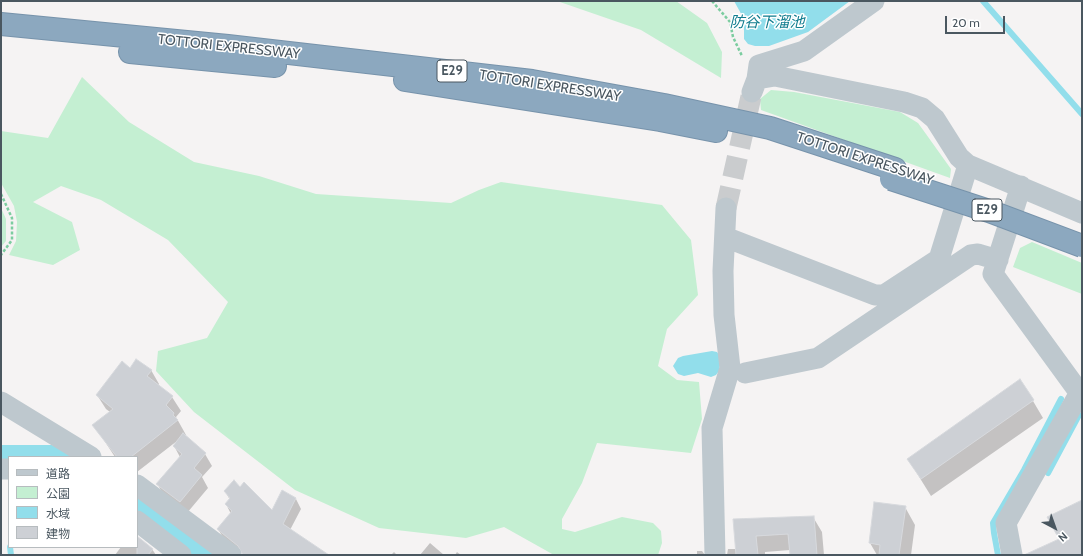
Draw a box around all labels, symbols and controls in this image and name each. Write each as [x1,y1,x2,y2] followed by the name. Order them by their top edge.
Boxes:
[947,8,1007,34] scale bar
[730,14,804,32] water label: 防谷下溜池
[952,15,980,30] text: 20 m
[157,31,301,63] street label: TOTTORI EXPRESSWAY
[437,60,467,82] road number: E29
[478,67,622,105] street label: TOTTORI EXPRESSWAY
[794,129,936,189] street label: TOTTORI EXPRESSWAY
[972,199,1002,221] road number: E29
[8,456,138,548] legend
[46,466,70,481] text: 道路
[46,486,70,501] text: 公園
[46,506,70,521] text: 水域
[1035,508,1075,548] north arrow
[46,526,70,541] text: 建物
[1055,529,1070,545] text: N

